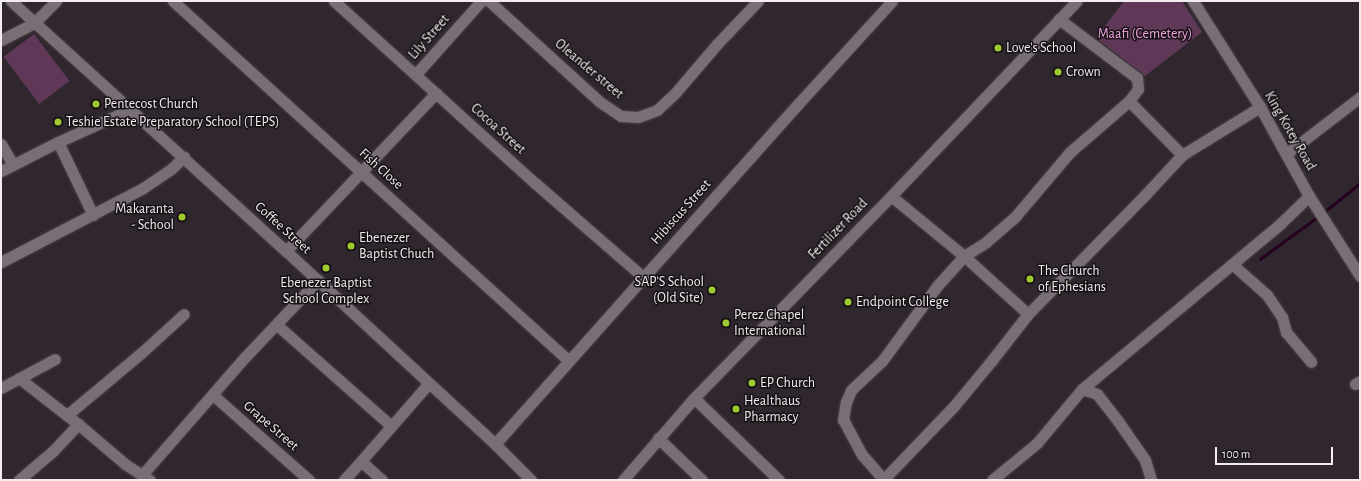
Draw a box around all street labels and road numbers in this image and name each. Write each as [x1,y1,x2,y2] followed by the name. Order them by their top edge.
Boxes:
[405,11,453,63] street label: Lily Street
[551,35,627,103] street label: Oleander street
[1261,88,1319,174] street label: King Kotey Road
[467,100,529,158] street label: Cocoa Street
[356,145,406,193] street label: Fish Close
[647,176,715,248] street label: Hibiscus Street
[805,195,871,263] street label: Fertilizer Road
[251,198,315,258] street label: Coffee Street
[240,397,302,455] street label: Grape Street

